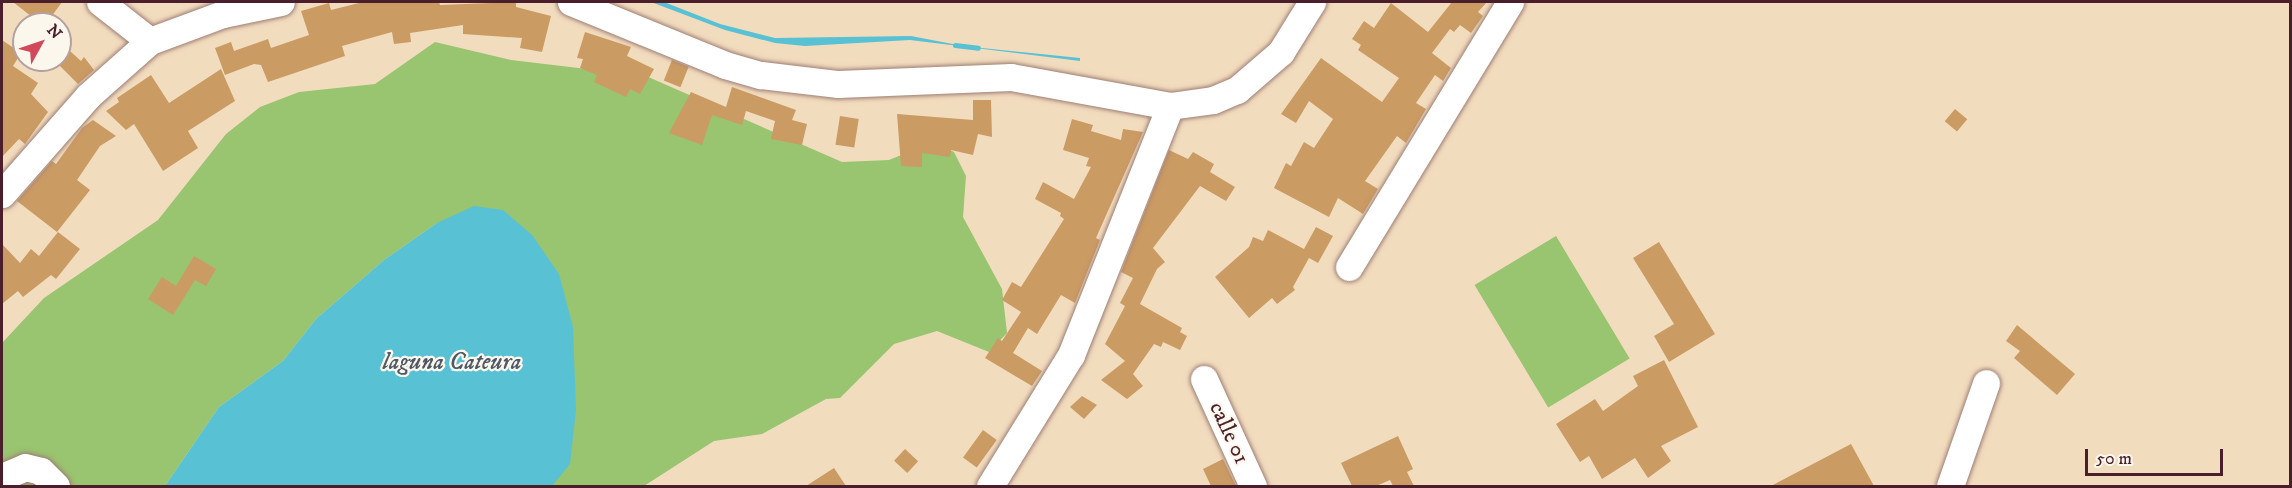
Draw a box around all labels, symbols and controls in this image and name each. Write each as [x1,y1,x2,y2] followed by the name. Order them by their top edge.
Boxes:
[12,12,72,72] north arrow
[42,20,66,43] text: N
[383,349,521,377] water label: laguna Cateura
[1203,398,1255,468] street label: calle 01
[2088,437,2226,475] scale bar
[2096,448,2132,470] text: 50 m

